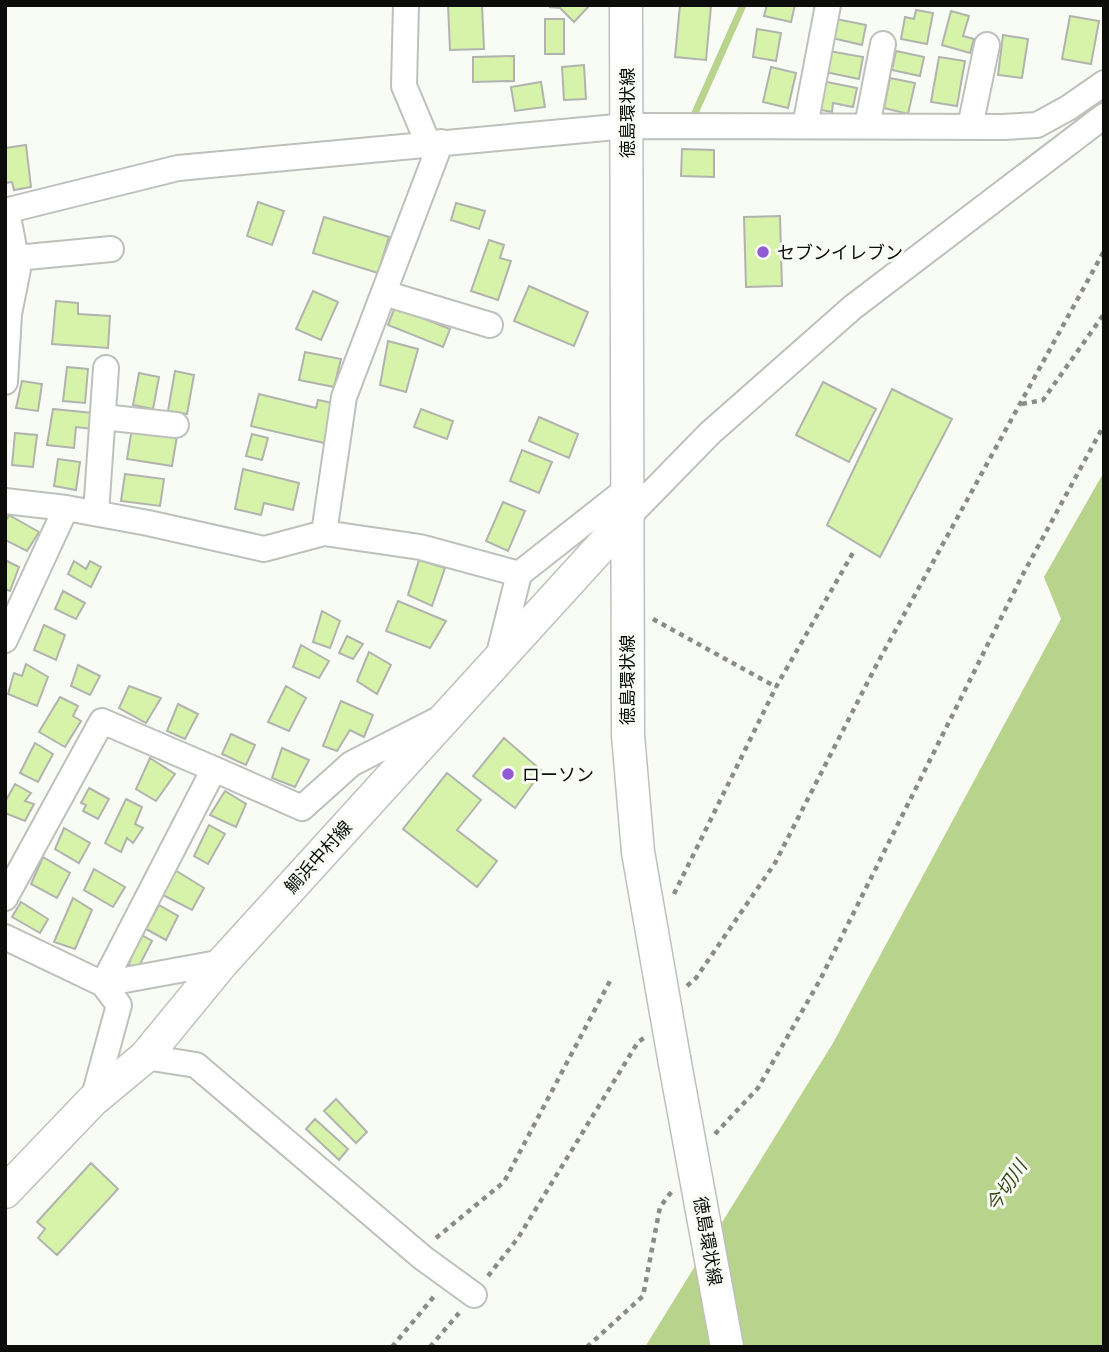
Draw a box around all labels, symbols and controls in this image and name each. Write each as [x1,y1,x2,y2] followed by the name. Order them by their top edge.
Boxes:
[617,68,638,158] street label: 徳島環状線
[777,242,903,263] place label: セブンイレブン
[755,244,771,260] marker: セブンイレブン
[617,635,638,725] street label: 徳島環状線
[522,764,594,785] place label: ローソン
[500,766,516,782] marker: ローソン
[280,817,356,897] street label: 鯛浜中村線
[981,1155,1032,1216] water label: 今切川
[690,1195,726,1287] street label: 徳島環状線

